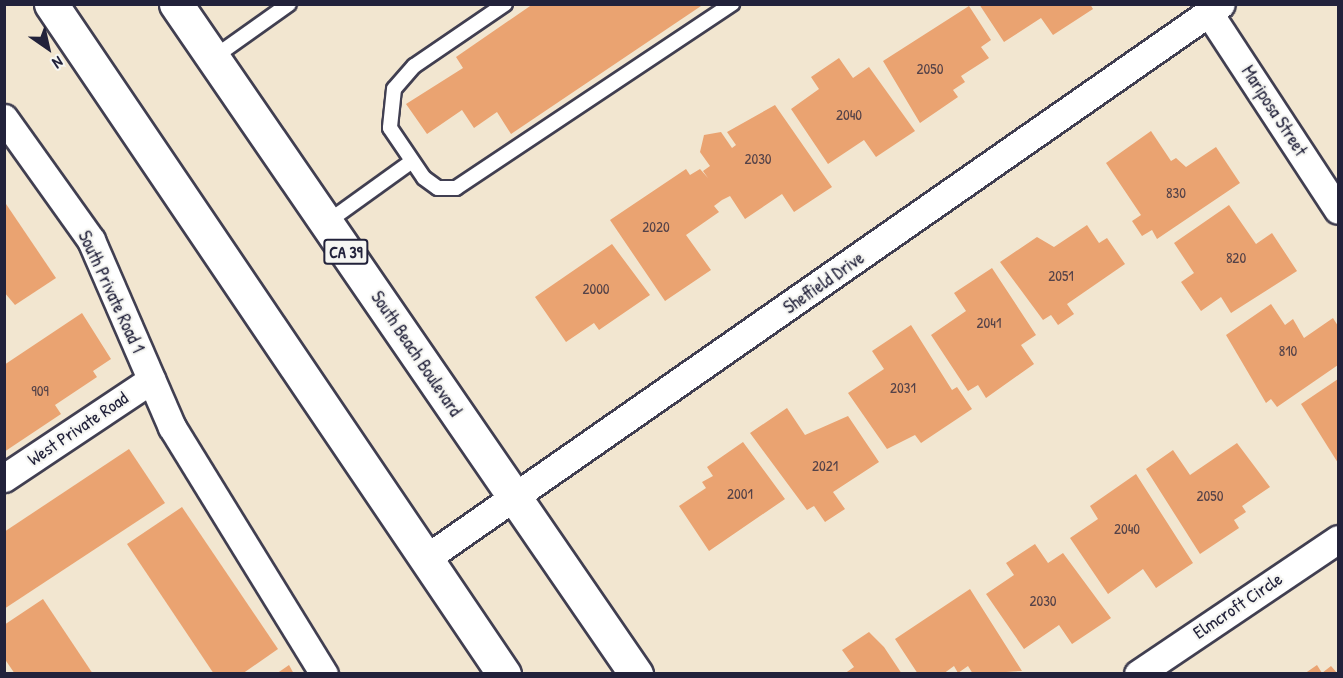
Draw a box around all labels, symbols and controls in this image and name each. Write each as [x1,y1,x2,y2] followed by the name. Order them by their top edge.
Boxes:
[18,18,78,78] north arrow
[48,51,68,74] text: N
[917,60,943,78] house number: 2050
[1237,62,1311,160] street label: Mariposa Street
[836,106,862,124] house number: 2040
[744,150,772,168] house number: 2030
[1166,184,1186,202] house number: 830
[642,218,670,236] house number: 2020
[73,228,149,356] street label: South Private Road 1
[322,239,370,265] road number: CA 39
[780,247,868,319] street label: Sheffield Drive
[1226,249,1246,267] house number: 820
[1048,267,1074,285] house number: 2051
[582,280,610,298] house number: 2000
[366,287,466,421] street label: South Beach Boulevard
[977,314,1001,332] house number: 2041
[1279,342,1297,360] house number: 810
[890,379,916,397] house number: 2031
[31,382,49,400] house number: 909
[24,388,132,470] street label: West Private Road
[812,457,838,475] house number: 2021
[727,485,753,503] house number: 2001
[1197,487,1223,505] house number: 2050
[1114,520,1140,538] house number: 2040
[1189,568,1287,644] street label: Elmcroft Circle
[1029,592,1057,610] house number: 2030

